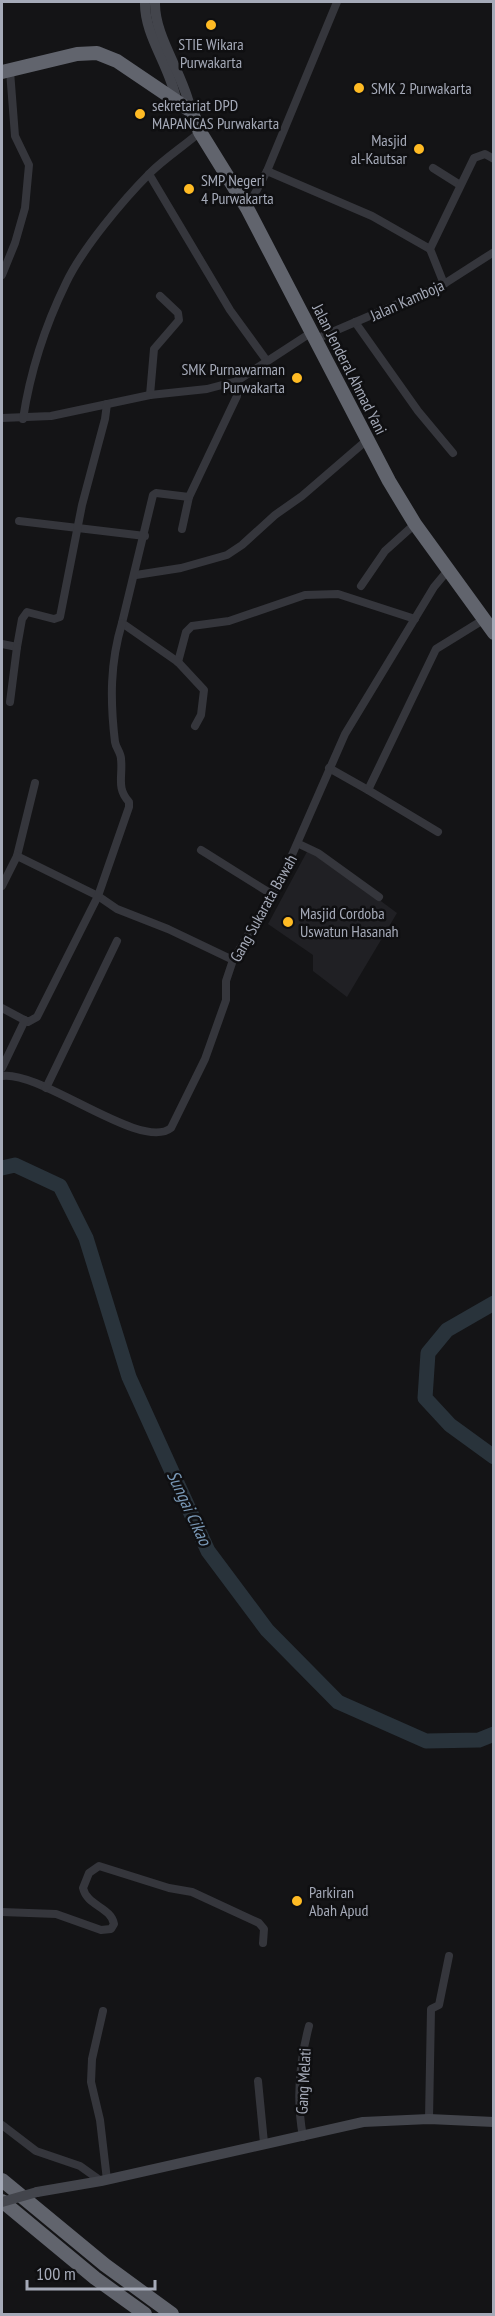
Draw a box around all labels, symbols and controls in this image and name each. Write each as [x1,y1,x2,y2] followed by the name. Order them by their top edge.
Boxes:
[204,18,218,32] marker: STIE Wikara Purwakarta
[178,34,244,72] place label: STIE Wikara Purwakarta
[371,78,472,98] place label: SMK 2 Purwakarta
[352,81,366,95] marker: SMK 2 Purwakarta
[152,95,279,133] place label: sekretariat DPD MAPANCAS Purwakarta
[133,107,147,121] marker: sekretariat DPD MAPANCAS Purwakarta
[351,130,408,168] place label: Masjid al-Kautsar
[412,142,426,156] marker: Masjid al-Kautsar
[201,170,274,208] place label: SMP Negeri 4 Purwakarta
[182,182,196,196] marker: SMP Negeri 4 Purwakarta
[366,275,447,326] street label: Jalan Kamboja
[308,299,392,438] street label: Jalan Jenderal Ahmad Yani
[181,359,285,397] place label: SMK Purnawarman Purwakarta
[290,371,304,385] marker: SMK Purnawarman Purwakarta
[225,851,301,965] street label: Gang Sukarata Bawah
[300,903,399,941] place label: Masjid Cordoba Uswatun Hasanah
[281,915,295,929] marker: Masjid Cordoba Uswatun Hasanah
[162,1467,217,1550] water label: Sungai Cikao
[309,1882,368,1920] place label: Parkiran Abah Apud
[290,1894,304,1908] marker: Parkiran Abah Apud
[291,2047,315,2115] street label: Gang Melati
[27,2253,154,2291] scale bar
[36,2262,76,2285] text: 100 m

